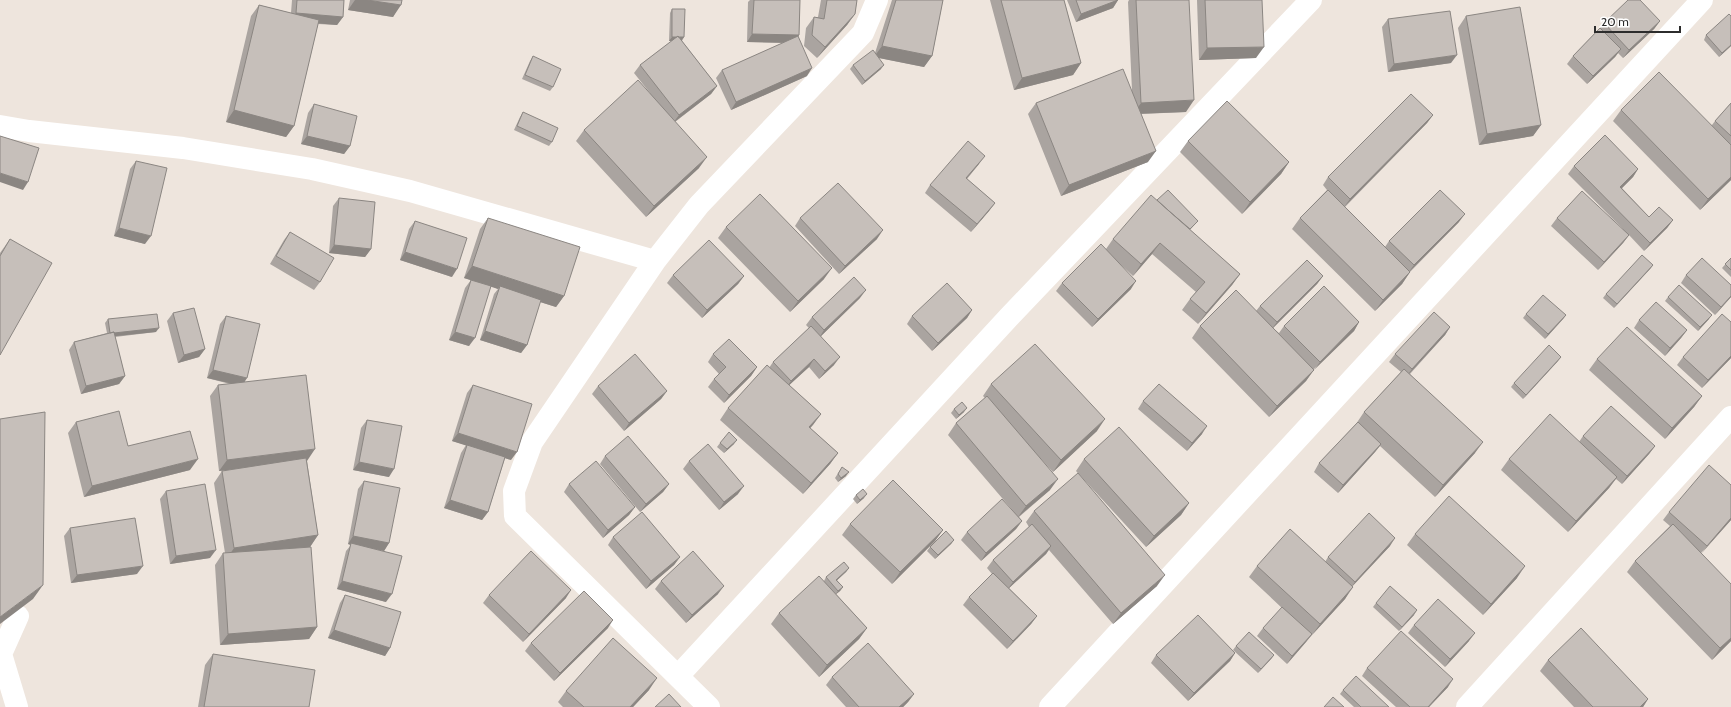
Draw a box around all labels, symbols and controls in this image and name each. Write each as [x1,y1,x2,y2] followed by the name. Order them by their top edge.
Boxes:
[1595,8,1680,34] scale bar
[1601,14,1629,29] text: 20 m

